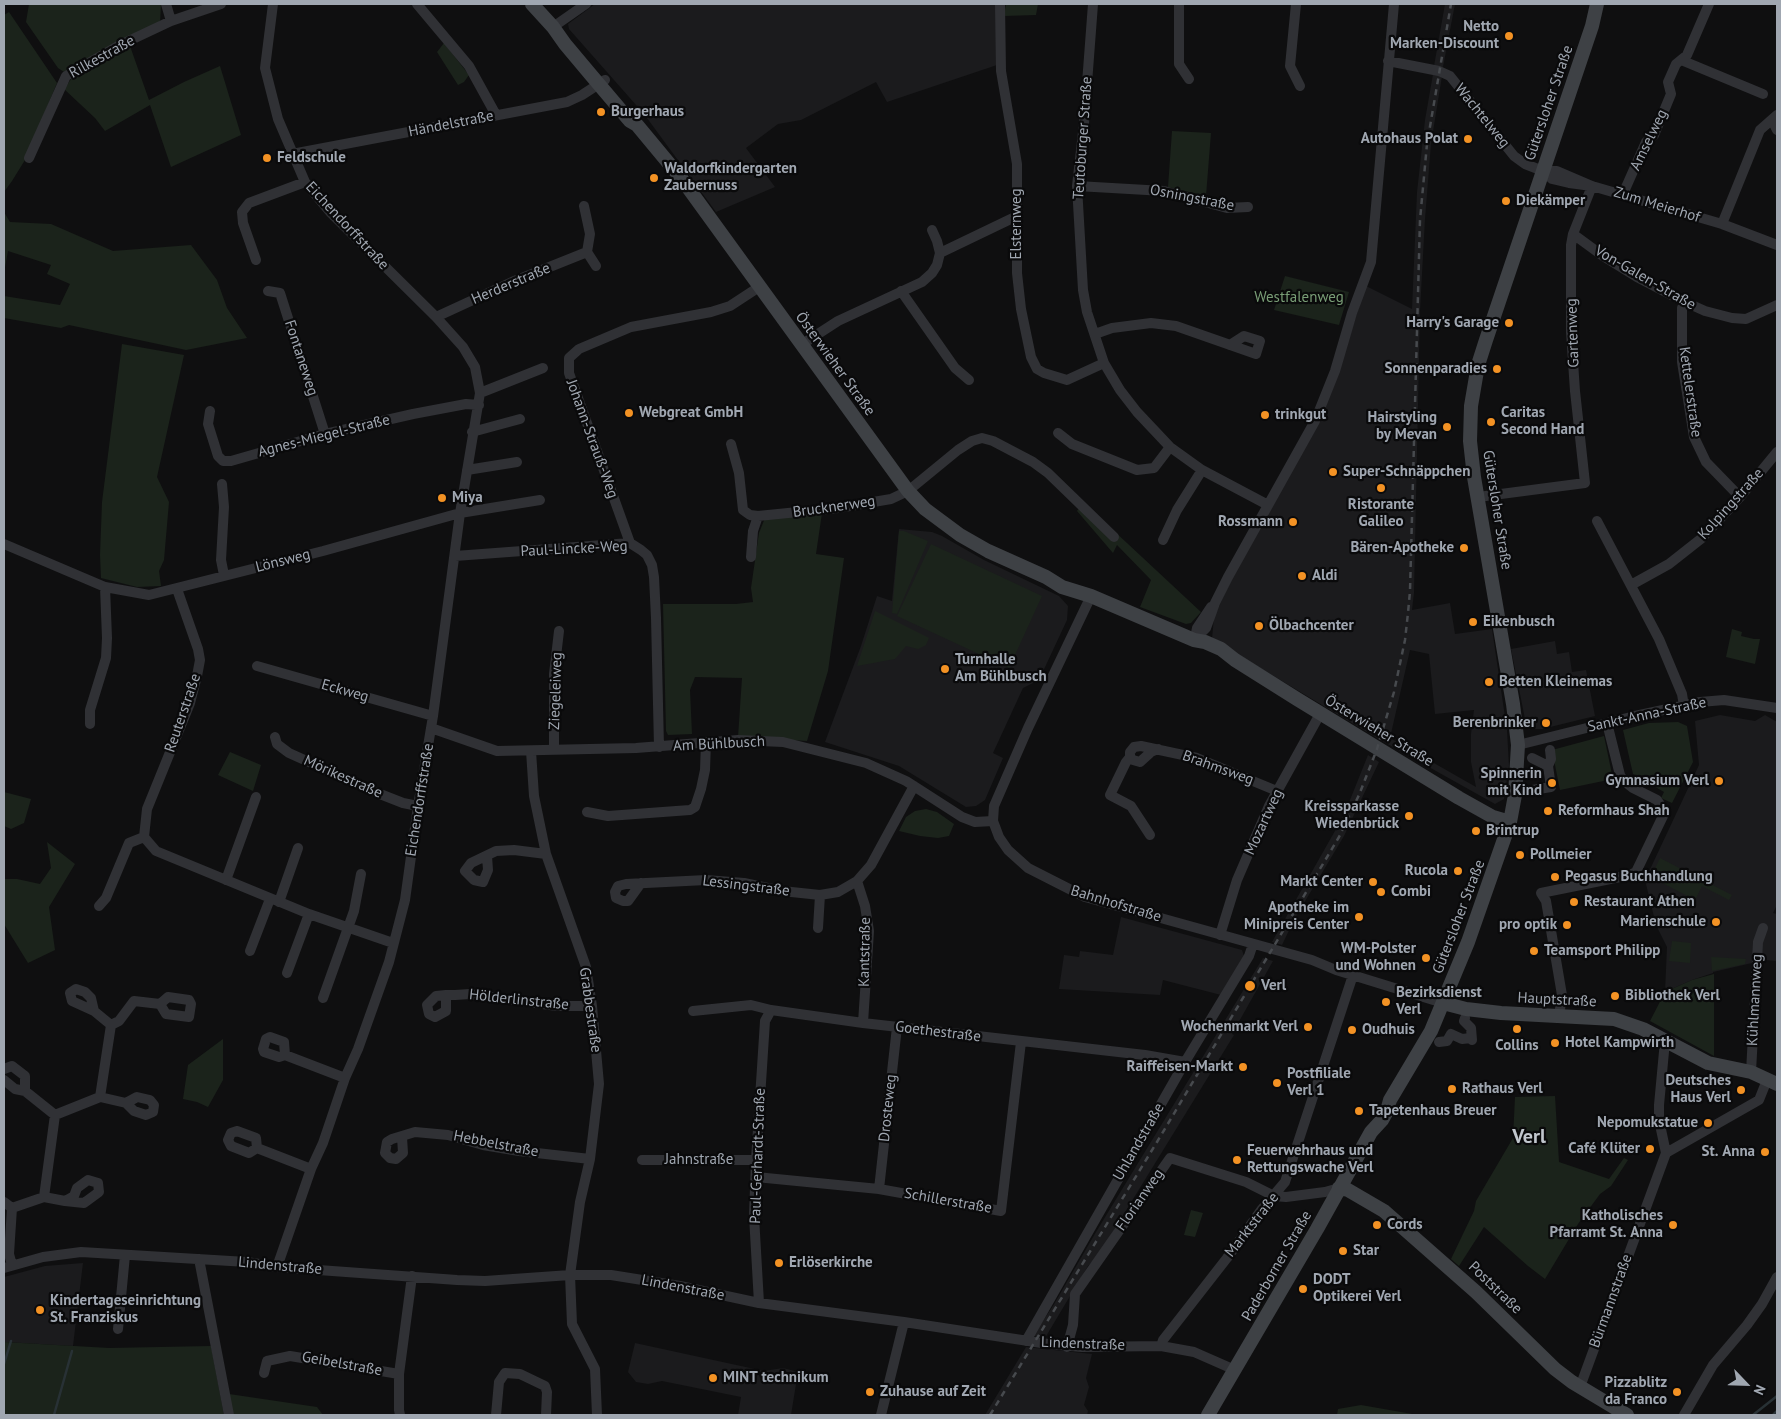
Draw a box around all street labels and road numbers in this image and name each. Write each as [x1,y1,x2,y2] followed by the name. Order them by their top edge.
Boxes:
[66,32,138,82] street label: Rilkestraße
[1521,43,1577,163] street label: Gütersloher Straße
[1070,76,1096,200] street label: Teutoburger Straße
[1451,80,1513,152] street label: Wachtelweg
[407,107,495,141] street label: Händelstraße
[1627,107,1671,173] street label: Amselweg
[302,178,392,274] street label: Eichendorffstraße
[1148,181,1236,215] street label: Osningstraße
[1612,183,1702,227] street label: Zum Meierhof
[1008,189,1026,259] street label: Elsternweg
[1591,242,1699,314] street label: Von-Galen-Straße
[469,259,553,309] street label: Herderstraße
[1563,298,1583,368] street label: Gartenweg
[791,309,879,419] street label: Österwieher Straße
[280,318,322,398] street label: Fontaneweg
[1675,346,1705,438] street label: Kettelerstraße
[562,377,622,501] street label: Johann-Strauß-Weg
[256,411,392,461] street label: Agnes-Miegel-Straße
[1479,449,1515,571] street label: Gütersloher Straße
[1694,465,1768,543] street label: Kolpingstraße
[792,492,876,522] street label: Brucknerweg
[520,537,628,561] street label: Paul-Lincke-Weg
[254,546,312,576] street label: Lönsweg
[546,652,566,730] street label: Ziegeleiweg
[161,671,205,755] street label: Reuterstraße
[319,676,371,706] street label: Eckweg
[1321,691,1437,771] street label: Österwieher Straße
[1586,694,1708,736] street label: Sankt-Anna-Straße
[673,733,765,755] street label: Am Bühlbusch
[402,742,438,858] street label: Eichendorffstraße
[1180,747,1256,789] street label: Brahmsweg
[301,752,385,802] street label: Mörikestraße
[1241,786,1287,858] street label: Mozartweg
[1429,857,1489,977] street label: Gütersloher Straße
[701,872,791,900] street label: Lessingstraße
[1068,882,1164,926] street label: Bahnhofstraße
[855,917,875,987] street label: Kantstraße
[1744,953,1766,1047] street label: Kühlmannweg
[575,966,605,1054] street label: Grabbestraße
[468,986,570,1014] street label: Hölderlinstraße
[1517,989,1597,1011] street label: Hauptstraße
[894,1018,982,1046] street label: Goethestraße
[875,1073,901,1143] street label: Drosteweg
[747,1088,769,1224] street label: Paul-Gerhardt-Straße
[1110,1100,1168,1184] street label: Uhlandstraße
[452,1127,540,1161] street label: Hebbelstraße
[665,1151,733,1169] street label: Jahnstraße
[1112,1166,1168,1234] street label: Florianweg
[903,1184,993,1218] street label: Schillerstraße
[1221,1189,1283,1261] street label: Marktstraße
[1238,1208,1316,1324] street label: Paderborner Straße
[1586,1252,1636,1350] street label: Bürmannstraße
[237,1253,323,1279] street label: Lindenstraße
[1464,1258,1526,1318] street label: Poststraße
[640,1271,726,1305] street label: Lindenstraße
[1041,1334,1125,1354] street label: Lindenstraße
[300,1348,384,1380] street label: Geibelstraße

